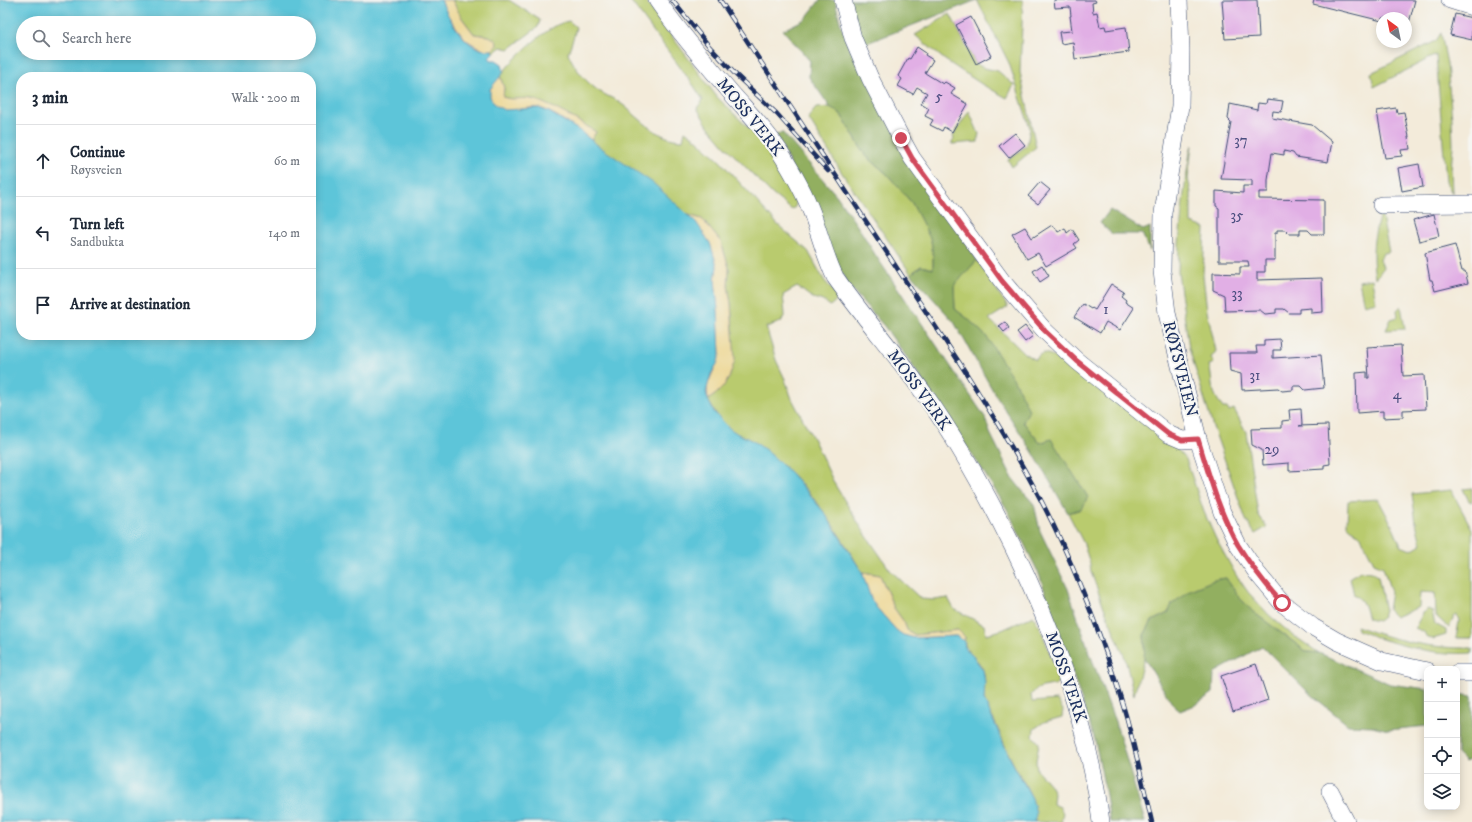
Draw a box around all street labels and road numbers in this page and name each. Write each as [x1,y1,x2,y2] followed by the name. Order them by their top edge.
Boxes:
[712,73,788,161] street label: MOSS VERK
[1157,319,1203,419] street label: RØYSVEIEN
[882,345,956,435] street label: MOSS VERK
[1040,629,1092,726] street label: MOSS VERK

